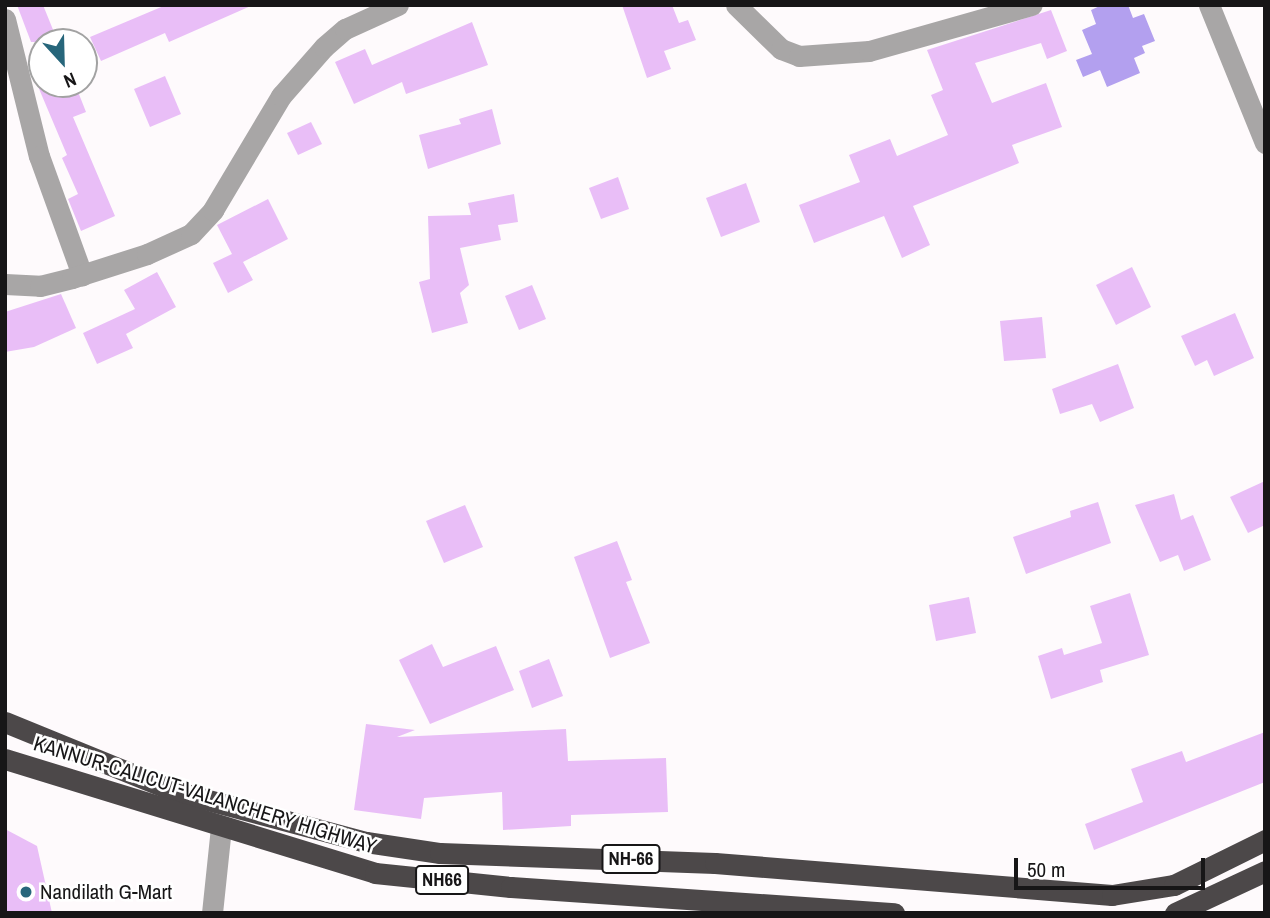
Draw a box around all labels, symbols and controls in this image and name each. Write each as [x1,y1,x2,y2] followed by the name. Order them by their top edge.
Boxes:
[28,28,98,98] north arrow
[60,66,80,95] text: N
[30,731,380,859] street label: KANNUR-CALICUT-VALANCHERY HIGHWAY
[601,844,661,874] road number: NH-66
[1018,844,1209,888] scale bar
[1027,855,1065,884] text: 50 m
[414,864,470,895] road number: NH66
[40,879,172,905] place label: Nandilath G-Mart
[18,884,34,900] marker: Nandilath G-Mart

